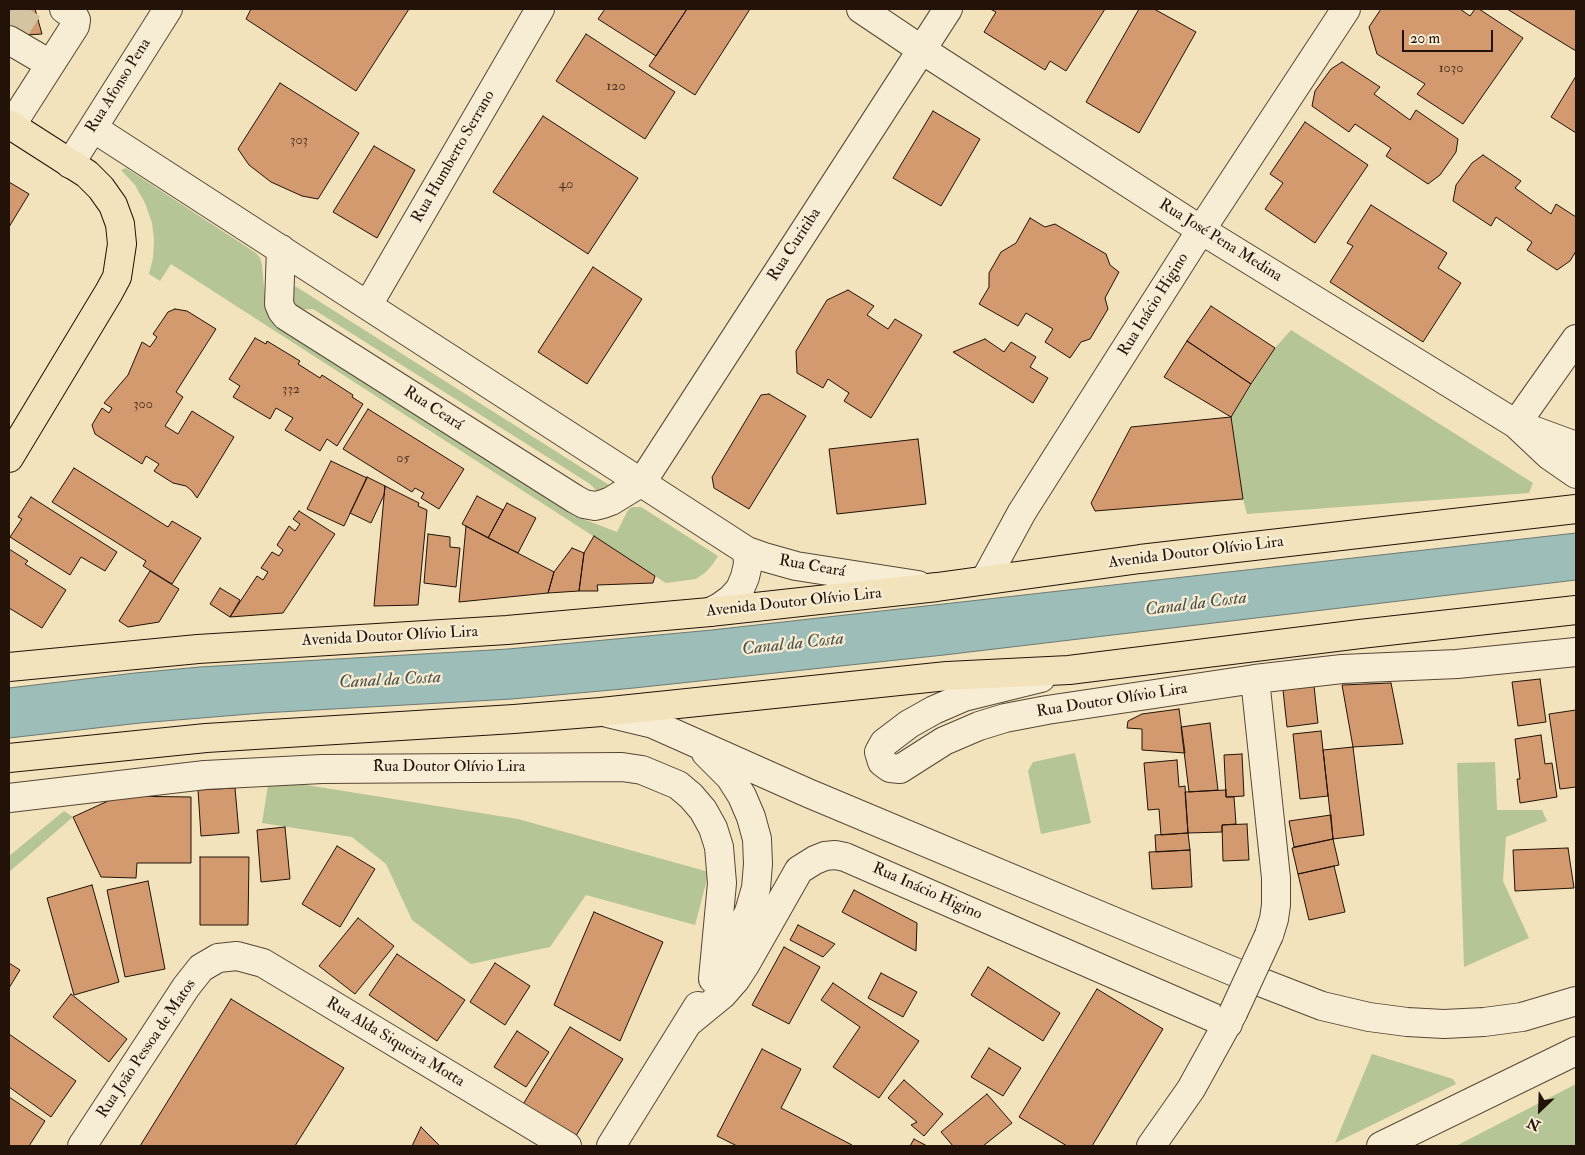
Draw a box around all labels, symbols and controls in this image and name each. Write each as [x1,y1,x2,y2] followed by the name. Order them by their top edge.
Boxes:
[1405,20,1496,52] scale bar
[1410,29,1440,48] text: 20 m
[82,35,156,137] street label: Rua Afonso Pena
[1439,61,1463,77] house number: 1030
[606,79,626,95] house number: 120
[408,87,500,227] street label: Rua Humberto Serrano
[290,133,308,149] house number: 303
[559,177,573,193] house number: 40
[1155,195,1285,287] street label: Rua José Pena Medina
[764,205,826,285] street label: Rua Curitiba
[1115,250,1193,360] street label: Rua Inácio Higino
[282,382,300,398] house number: 332
[400,383,466,435] street label: Rua Ceará
[133,397,153,413] house number: 300
[396,451,410,467] house number: 05
[1107,533,1285,573] street label: Avenida Doutor Olívio Lira
[777,552,847,582] street label: Rua Ceará
[705,584,883,622] street label: Avenida Doutor Olívio Lira
[1144,588,1248,622] water label: Canal da Costa
[301,623,479,651] street label: Avenida Doutor Olívio Lira
[741,629,845,661] water label: Canal da Costa
[338,668,442,694] water label: Canal da Costa
[1035,680,1189,722] street label: Rua Doutor Olívio Lira
[373,758,525,778] street label: Rua Doutor Olívio Lira
[869,859,985,925] street label: Rua Inácio Higino
[93,976,201,1122] street label: Rua João Pessoa de Matos
[322,994,468,1092] street label: Rua Alda Siqueira Motta
[1515,1085,1565,1135] north arrow
[1525,1114,1543,1134] text: N

